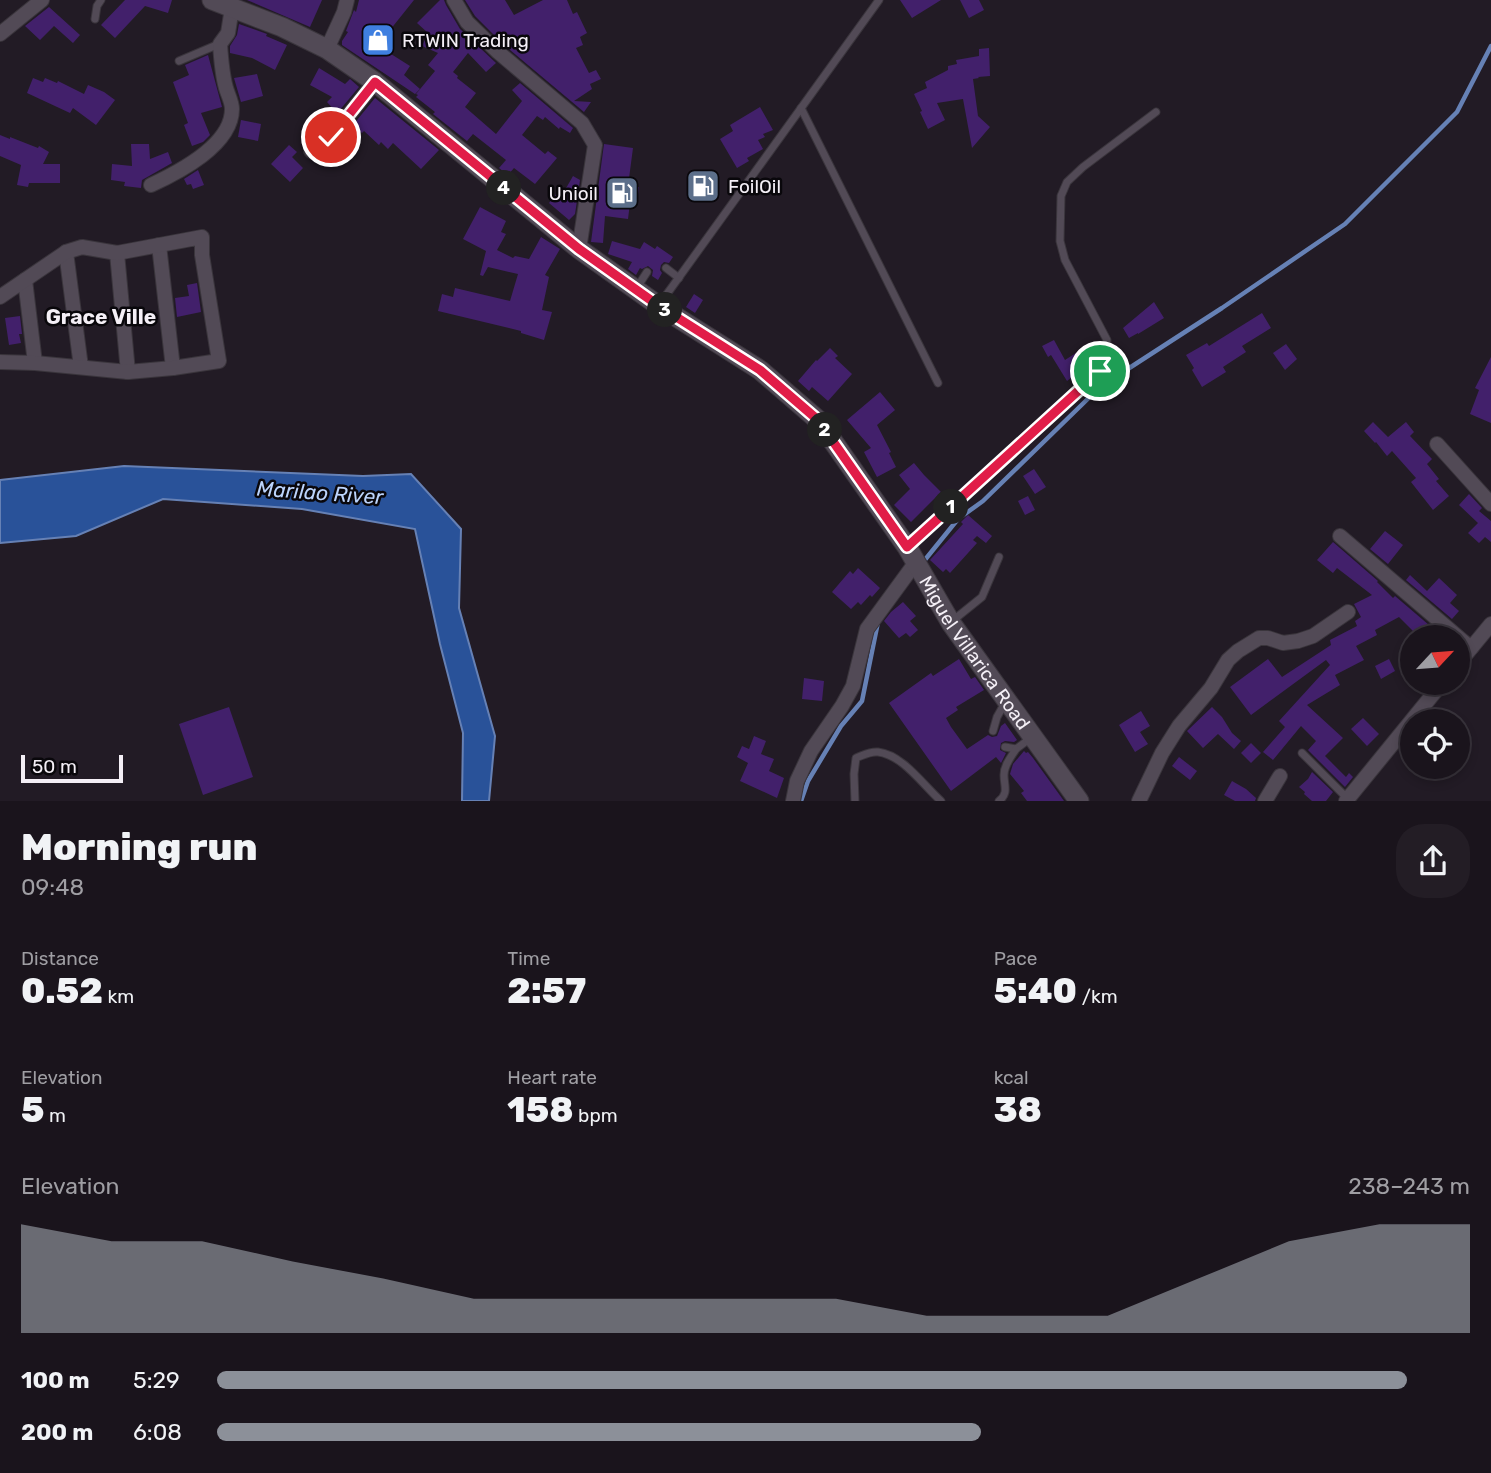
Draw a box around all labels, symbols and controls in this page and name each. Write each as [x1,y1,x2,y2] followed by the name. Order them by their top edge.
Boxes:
[359,21,397,59] shop icon: RTWIN Trading
[402,29,529,52] place label: RTWIN Trading
[301,107,361,167] pin
[312,118,350,156] icon: check
[684,167,722,205] fuel station icon: FoilOil
[486,170,522,206] pin: 4
[603,174,641,212] fuel station icon: Unioil
[728,175,781,198] place label: FoilOil
[497,176,510,199] text: 4
[548,182,598,205] place label: Unioil
[648,292,682,328] pin: 3
[658,298,671,321] text: 3
[46,304,156,329] district label: Grace Ville
[1070,341,1130,401] pin
[1081,352,1119,390] icon: arrive
[808,412,842,448] pin: 2
[818,418,831,441] text: 2
[256,476,385,509] water label: Marilao River
[934,490,968,524] pin: 1
[946,495,955,518] text: 1
[914,572,1035,734] street label: Miguel Villarica Road
[1400,625,1470,695] north arrow
[1400,625,1470,779] map controls
[1400,709,1470,779] button: locate
[21,752,122,784] scale bar
[32,755,77,778] text: 50 m
[21,824,258,870] text: Morning run
[1396,824,1470,898] button: share
[21,873,84,901] text: 09:48
[21,947,99,970] text: Distance
[507,947,550,970] text: Time
[994,947,1037,970] text: Pace
[21,970,103,1012] text: 0.52
[507,970,586,1012] text: 2:57
[994,970,1077,1012] text: 5:40
[103,985,134,1008] text: km
[1077,985,1118,1008] text: /km
[21,1066,102,1089] text: Elevation
[507,1066,597,1089] text: Heart rate
[994,1066,1029,1089] text: kcal
[21,1089,44,1131] text: 5
[507,1089,573,1131] text: 158
[994,1089,1042,1131] text: 38
[44,1104,66,1127] text: m
[573,1104,618,1127] text: bpm
[21,1172,120,1200] text: Elevation
[1348,1172,1470,1200] text: 238–243 m
[21,1366,90,1394] text: 100 m
[133,1366,180,1394] text: 5:29
[21,1418,93,1446] text: 200 m
[133,1418,182,1446] text: 6:08

